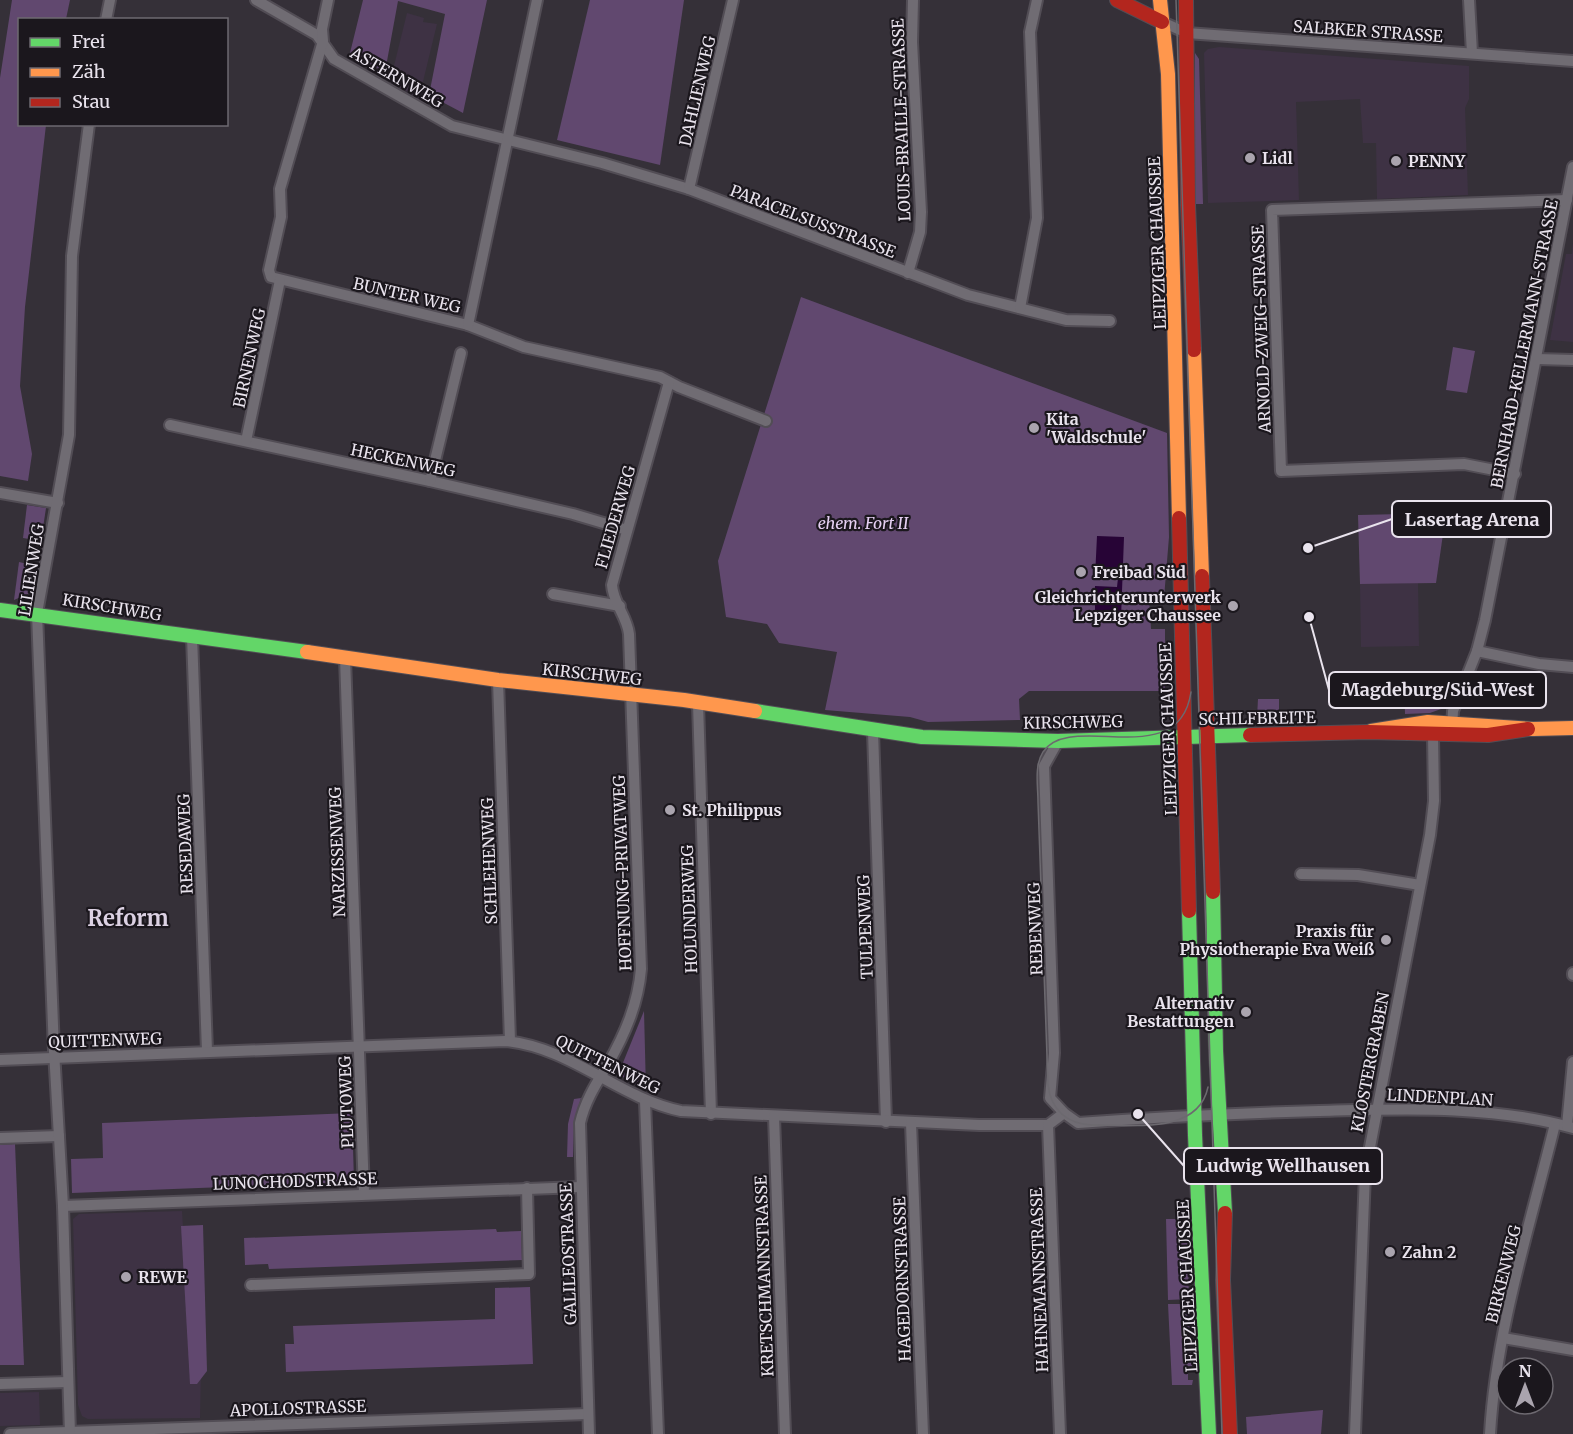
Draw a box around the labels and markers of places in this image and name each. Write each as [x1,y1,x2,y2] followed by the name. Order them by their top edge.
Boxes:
[1262,148,1293,168] place label: Lidl
[1243,151,1257,165] marker: Lidl
[1408,151,1466,171] place label: PENNY
[1389,154,1403,168] marker: PENNY
[1046,409,1146,447] place label: Kita 'Waldschule'
[1027,421,1041,435] marker: Kita 'Waldschule'
[1392,501,1551,537] callout: Lasertag Arena
[1093,562,1186,582] place label: Freibad Süd
[1074,565,1088,579] marker: Freibad Süd
[1035,587,1222,625] place label: Gleichrichterunterwerk Lepziger Chaussee
[1226,599,1240,613] marker: Gleichrichterunterwerk Lepziger Chaussee
[1329,672,1546,708] callout: Magdeburg/Süd-West
[682,800,782,820] place label: St. Philippus
[663,803,677,817] marker: St. Philippus
[1179,921,1375,959] place label: Praxis für Physiotherapie Eva Weiß
[1379,933,1393,947] marker: Praxis für Physiotherapie Eva Weiß
[1127,993,1235,1031] place label: Alternativ Bestattungen
[1239,1005,1253,1019] marker: Alternativ Bestattungen
[1184,1148,1382,1184] callout: Ludwig Wellhausen
[1402,1242,1456,1262] place label: Zahn 2
[1383,1245,1397,1259] marker: Zahn 2
[138,1267,187,1287] place label: REWE
[119,1270,133,1284] marker: REWE

